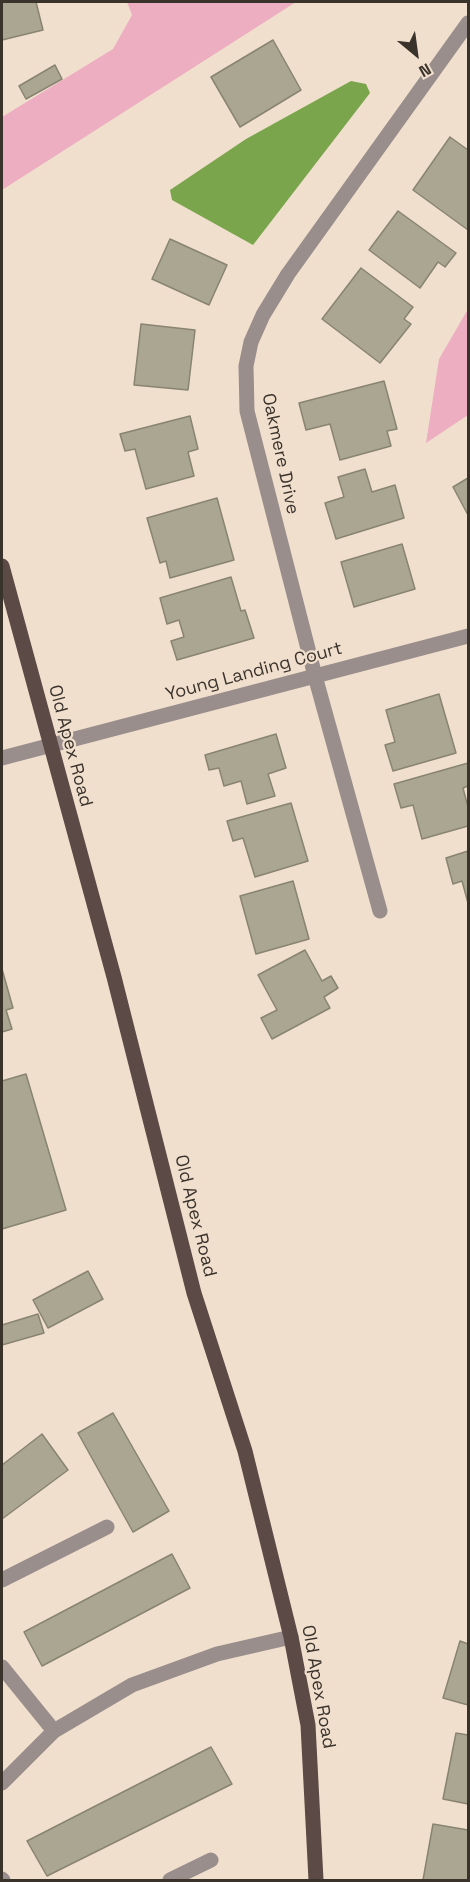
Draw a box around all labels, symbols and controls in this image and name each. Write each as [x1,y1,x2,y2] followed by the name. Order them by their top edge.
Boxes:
[386,24,446,84] north arrow
[415,58,435,82] text: N
[257,392,303,516] street label: Oakmere Drive
[163,638,345,706] street label: Young Landing Court
[43,683,97,809] street label: Old Apex Road
[169,1153,221,1279] street label: Old Apex Road
[296,1624,340,1750] street label: Old Apex Road

